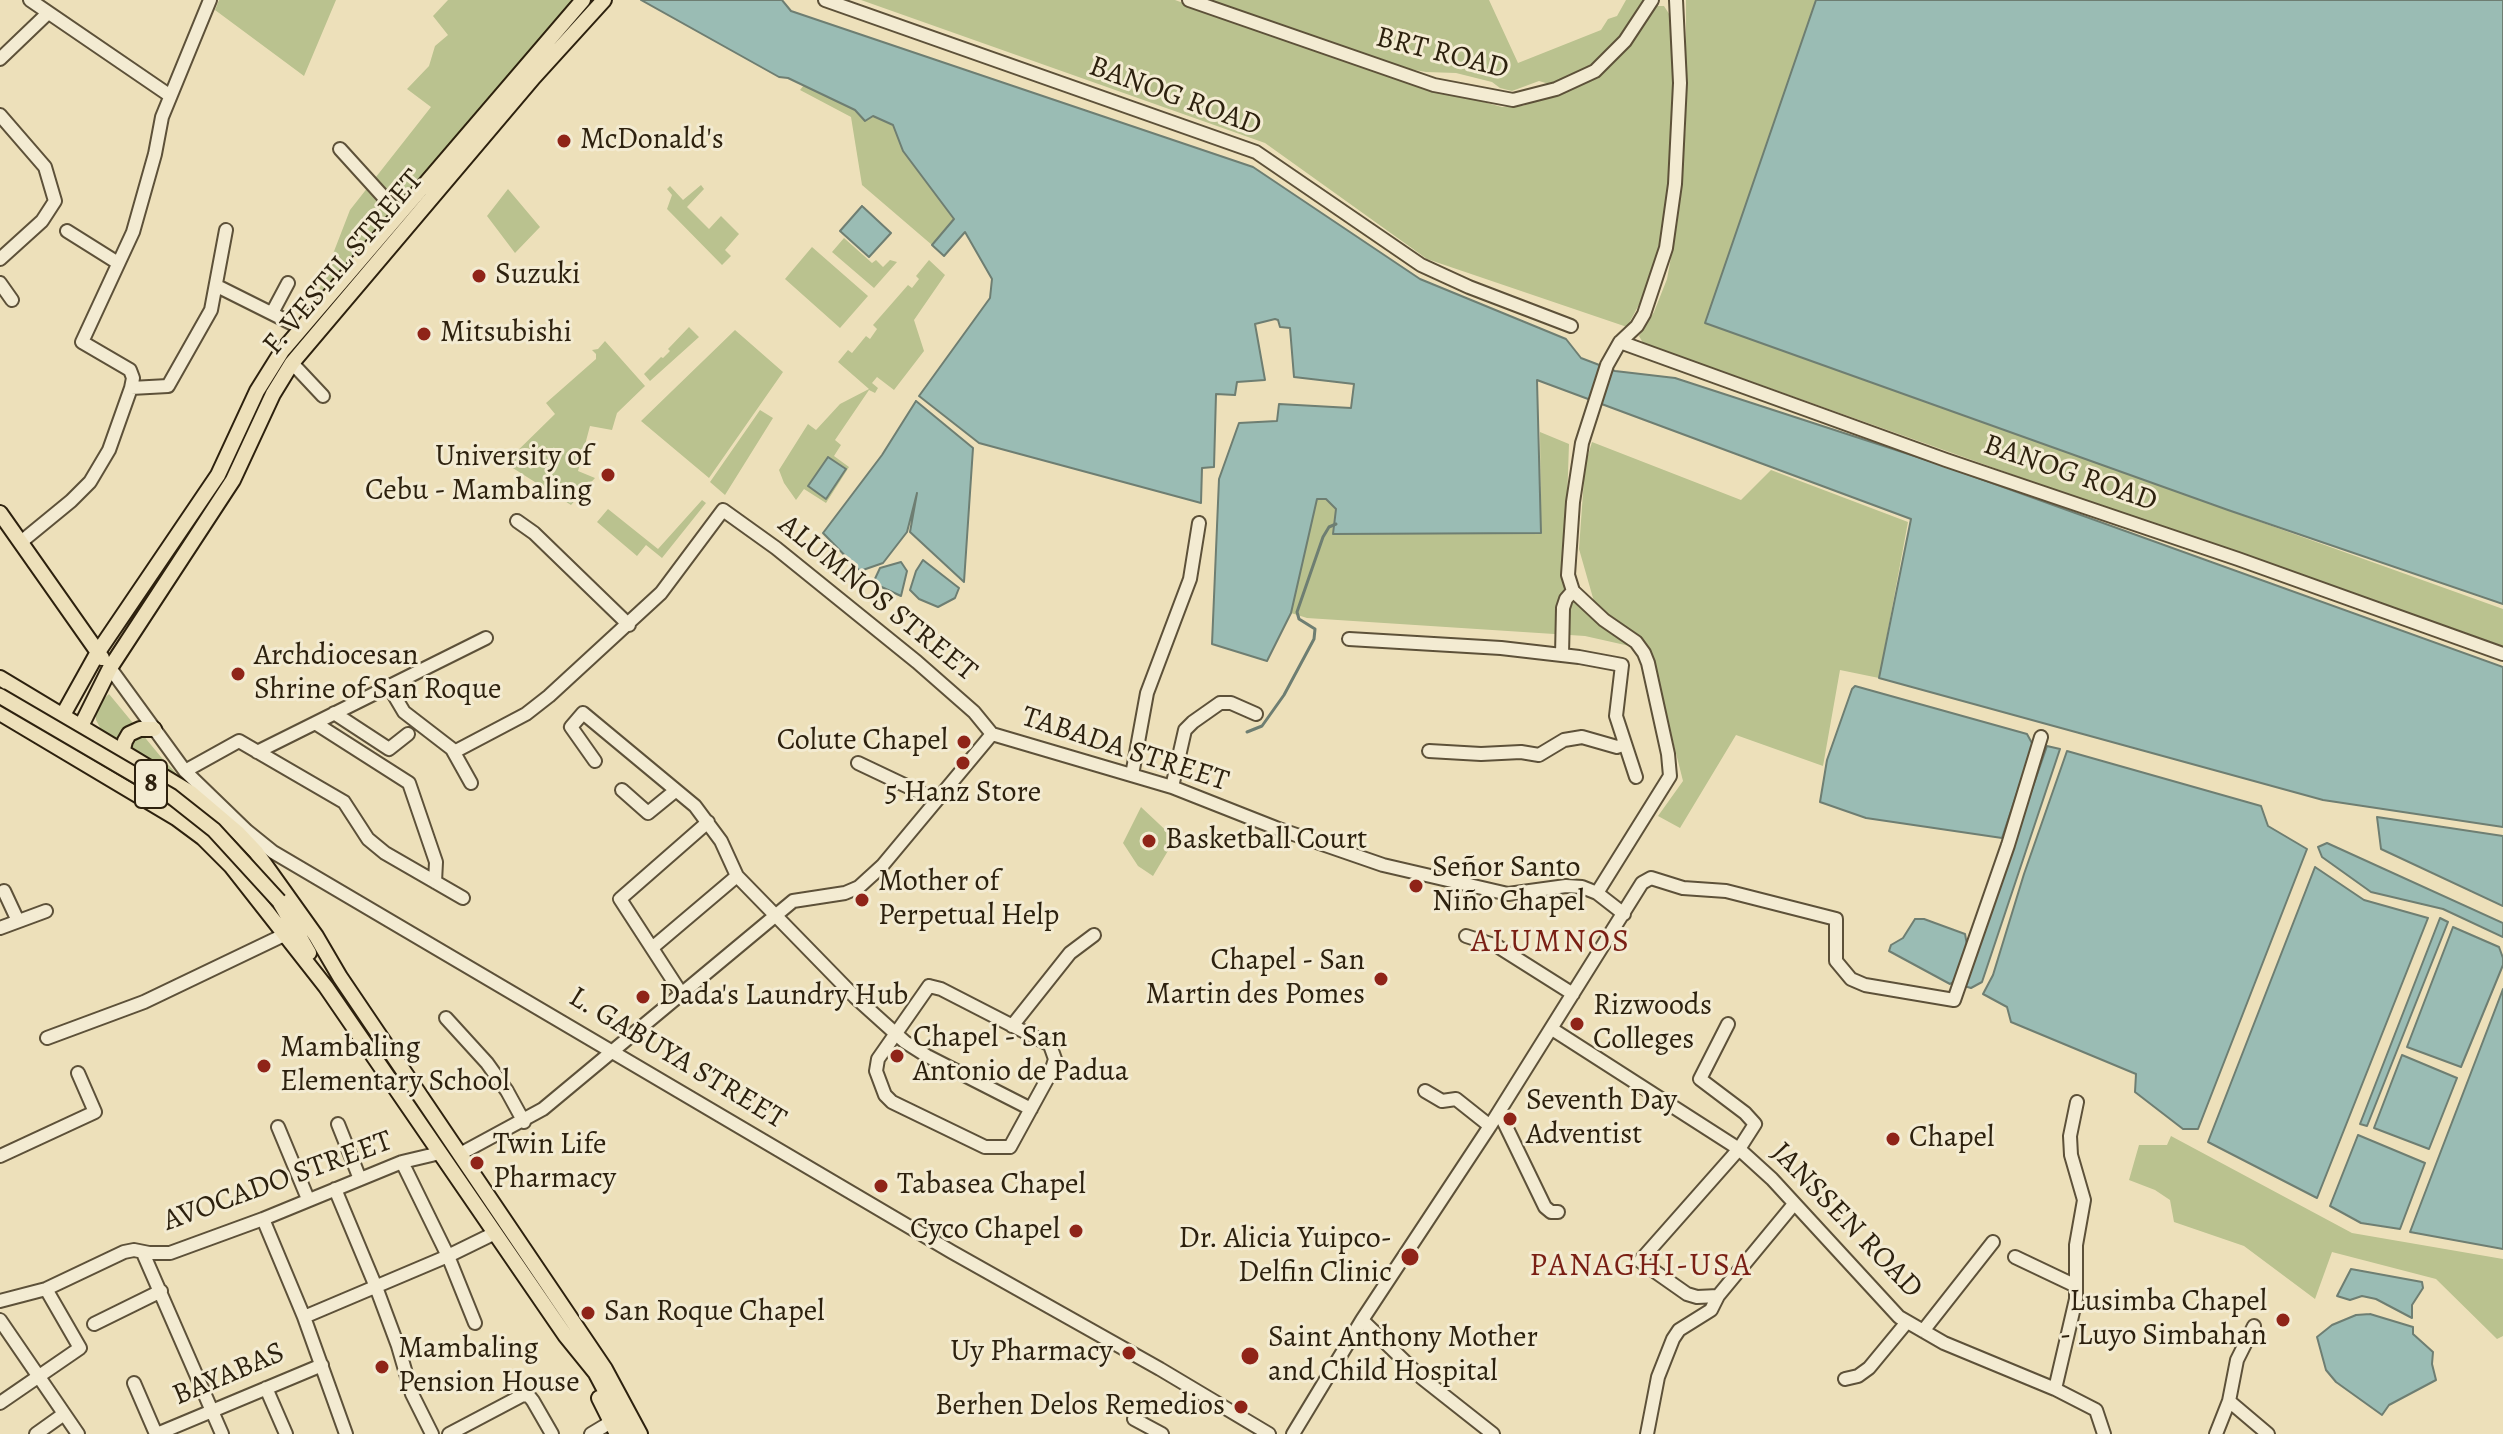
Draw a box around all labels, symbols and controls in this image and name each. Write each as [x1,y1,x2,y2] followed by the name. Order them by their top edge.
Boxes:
[1372,20,1512,88] street label: BRT ROAD
[1084,49,1266,145] street label: BANOG ROAD
[580,123,724,159] place label: McDonald's
[555,132,573,150] marker: McDonald's
[256,163,432,363] street label: F. VESTIL STREET
[495,258,581,294] place label: Suzuki
[470,267,488,285] marker: Suzuki
[440,316,572,352] place label: Mitsubishi
[415,325,433,343] marker: Mitsubishi
[1979,428,2161,520] street label: BANOG ROAD
[365,440,592,510] place label: University of Cebu - Mambaling
[599,466,617,484] marker: University of Cebu - Mambaling
[770,508,984,690] street label: ALUMNOS STREET
[254,639,501,710] place label: Archdiocesan Shrine of San Roque
[229,665,247,683] marker: Archdiocesan Shrine of San Roque
[1017,700,1233,800] street label: TABADA STREET
[777,724,948,760] place label: Colute Chapel
[955,733,973,751] marker: Colute Chapel
[954,754,972,772] marker: 5 Hanz Store
[135,760,167,808] road number: 8
[885,776,1041,812] place label: 5 Hanz Store
[1165,823,1367,859] place label: Basketball Court
[1140,832,1158,850] marker: Basketball Court
[1432,851,1585,922] place label: Señor Santo Niño Chapel
[878,865,1059,936] place label: Mother of Perpetual Help
[1407,877,1425,895] marker: Señor Santo Niño Chapel
[853,891,871,909] marker: Mother of Perpetual Help
[1471,924,1631,962] district label: ALUMNOS
[1146,944,1365,1014] place label: Chapel - San Martin des Pomes
[1372,970,1390,988] marker: Chapel - San Martin des Pomes
[659,979,908,1015] place label: Dada's Laundry Hub
[562,980,792,1138] street label: L. GABUYA STREET
[634,988,652,1006] marker: Dada's Laundry Hub
[1593,989,1712,1060] place label: Rizwoods Colleges
[1568,1015,1586,1033] marker: Rizwoods Colleges
[913,1021,1129,1092] place label: Chapel - San Antonio de Padua
[280,1031,510,1102] place label: Mambaling Elementary School
[888,1047,906,1065] marker: Chapel - San Antonio de Padua
[255,1057,273,1075] marker: Mambaling Elementary School
[1526,1084,1677,1154] place label: Seventh Day Adventist
[1501,1110,1519,1128] marker: Seventh Day Adventist
[1909,1121,1994,1157] place label: Chapel
[159,1124,397,1240] street label: AVOCADO STREET
[493,1128,616,1198] place label: Twin Life Pharmacy
[1884,1130,1902,1148] marker: Chapel
[1763,1136,1929,1306] street label: JANSSEN ROAD
[468,1154,486,1172] marker: Twin Life Pharmacy
[897,1168,1086,1204] place label: Tabasea Chapel
[872,1177,890,1195] marker: Tabasea Chapel
[910,1213,1060,1249] place label: Cyco Chapel
[1067,1222,1085,1240] marker: Cyco Chapel
[1179,1222,1392,1292] place label: Dr. Alicia Yuipco- Delfin Clinic
[1399,1246,1421,1268] marker: Dr. Alicia Yuipco- Delfin Clinic
[1529,1248,1753,1286] district label: PANAGHI-USA
[2060,1285,2267,1356] place label: Lusimba Chapel - Luyo Simbahan
[604,1295,824,1331] place label: San Roque Chapel
[579,1304,597,1322] marker: San Roque Chapel
[2274,1311,2292,1329] marker: Lusimba Chapel - Luyo Simbahan
[1268,1321,1538,1392] place label: Saint Anthony Mother and Child Hospital
[398,1332,580,1402] place label: Mambaling Pension House
[168,1335,290,1415] street label: BAYABAS
[950,1335,1113,1371] place label: Uy Pharmacy
[1120,1344,1138,1362] marker: Uy Pharmacy
[1239,1345,1261,1367] marker: Saint Anthony Mother and Child Hospital
[373,1358,391,1376] marker: Mambaling Pension House
[935,1389,1225,1425] place label: Berhen Delos Remedios
[1232,1398,1250,1416] marker: Berhen Delos Remedios

